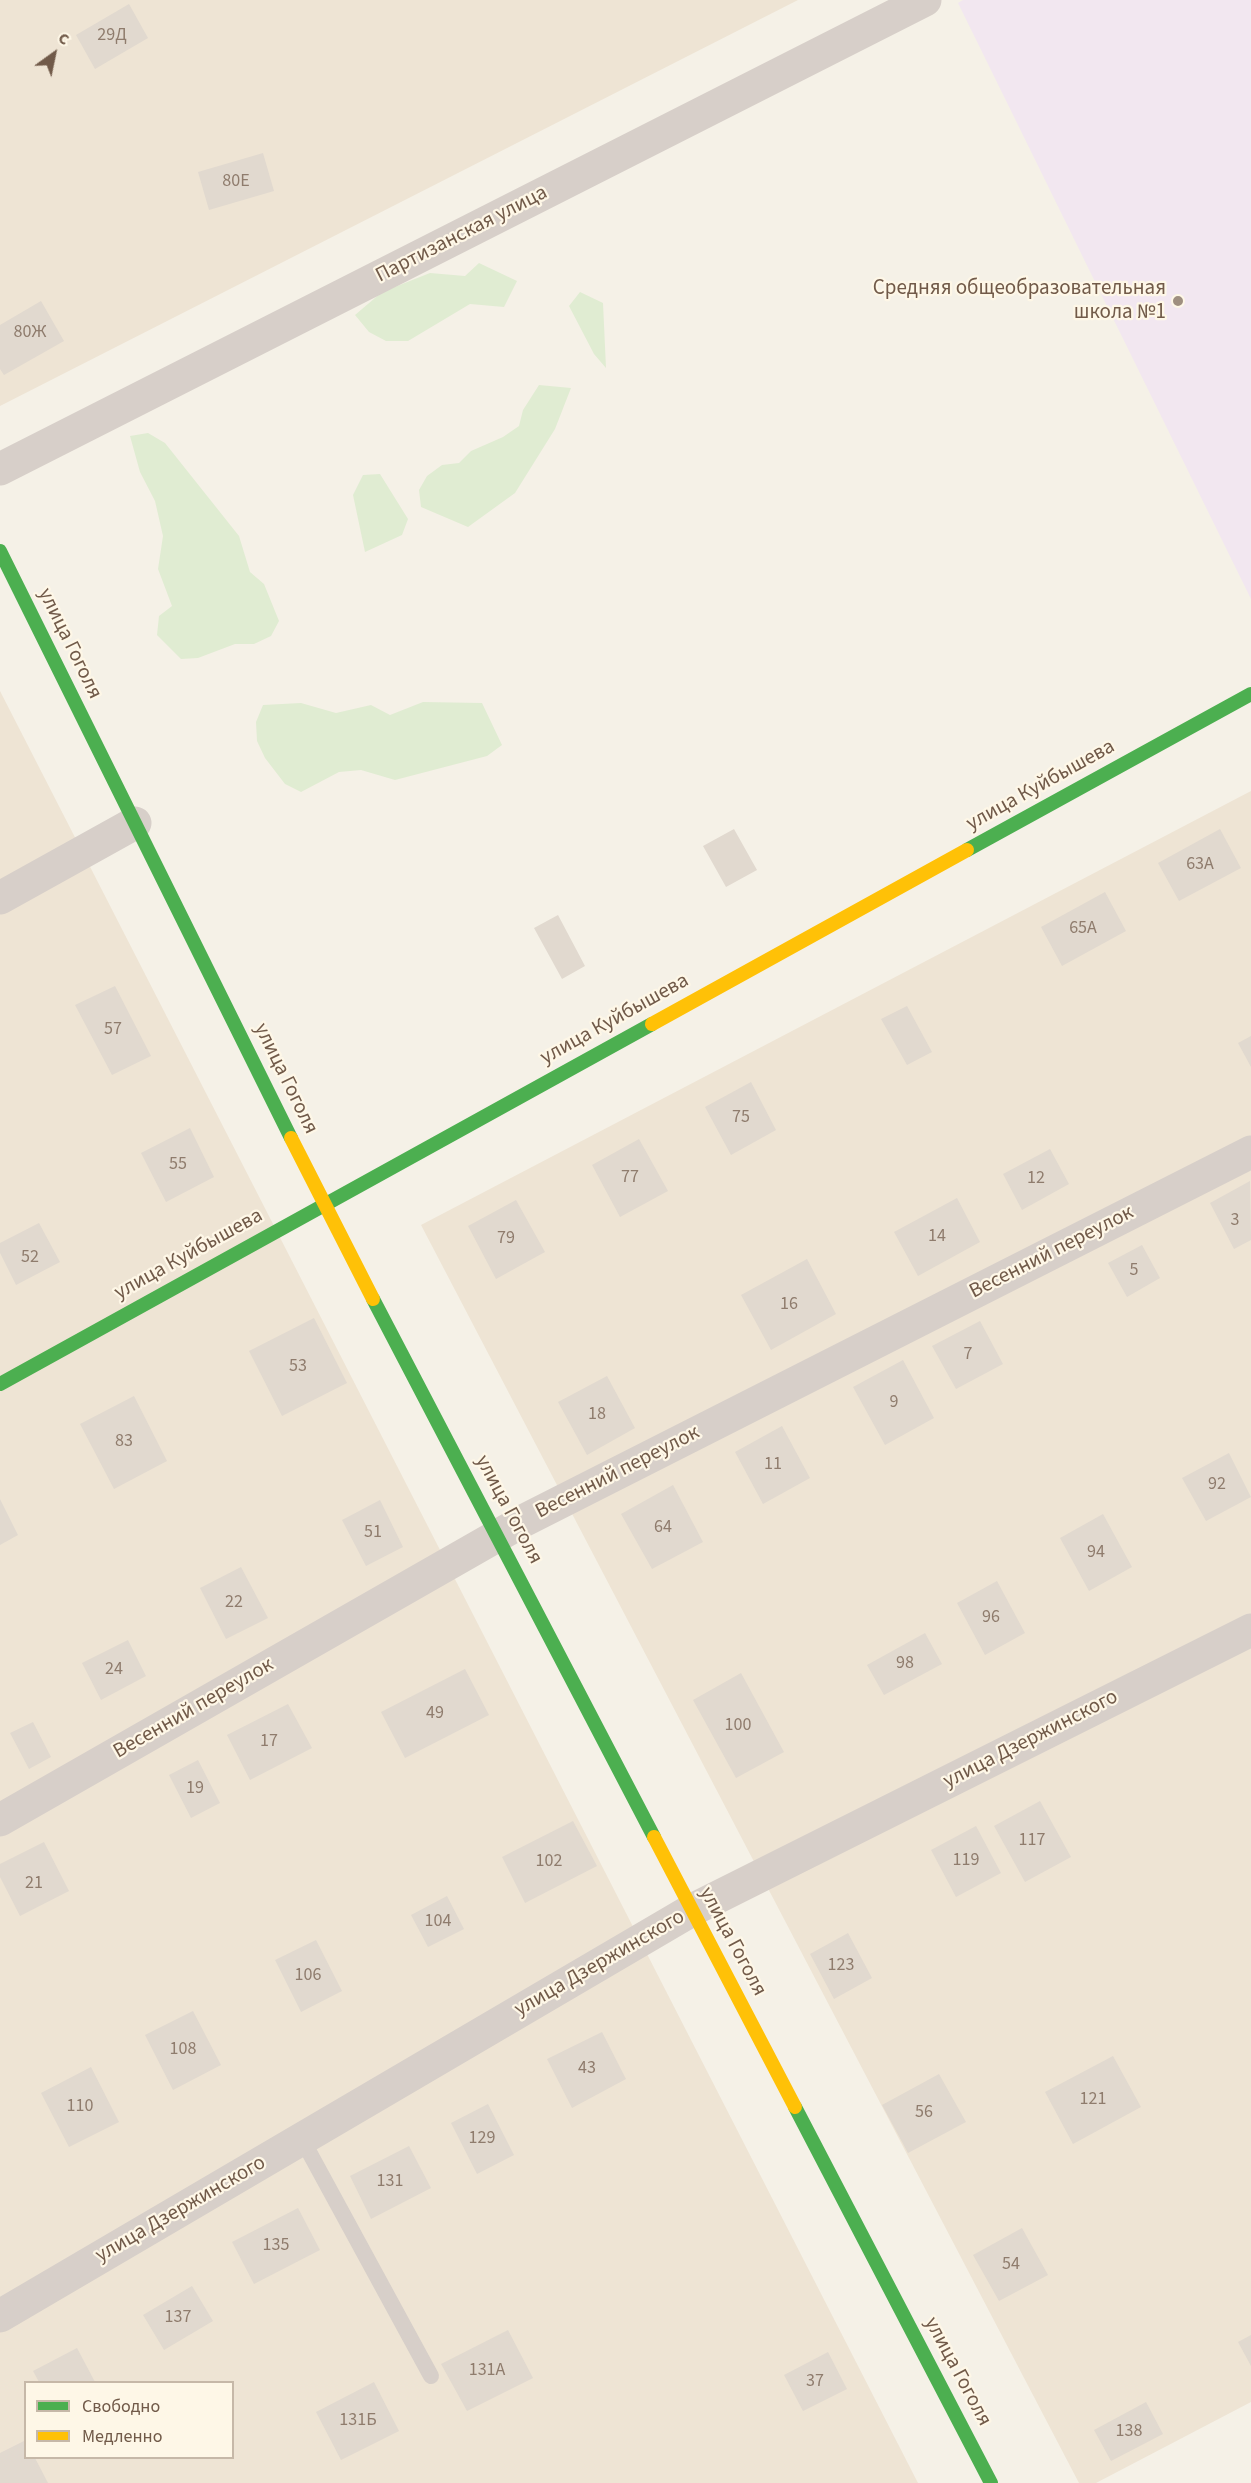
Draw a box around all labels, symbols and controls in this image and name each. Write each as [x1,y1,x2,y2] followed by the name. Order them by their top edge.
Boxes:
[24,24,84,84] north arrow
[97,25,127,47] house number: 29Д
[54,27,74,51] text: С
[222,171,250,193] house number: 80Е
[372,181,552,289] street label: Партизанская улица
[873,276,1166,326] place label: Средняя общеобразовательная школа №1
[1171,294,1185,308] marker: Средняя общеобразовательная школа №1
[14,322,46,344] house number: 80Ж
[31,585,107,703] street label: улица Гоголя
[962,735,1120,837] street label: улица Куйбышева
[1186,854,1214,876] house number: 63А
[1069,918,1097,940] house number: 65А
[536,969,694,1071] street label: улица Куйбышева
[104,1019,122,1041] house number: 57
[247,1020,323,1138] street label: улица Гоголя
[732,1107,750,1129] house number: 75
[169,1154,187,1176] house number: 55
[621,1167,639,1189] house number: 77
[1027,1168,1045,1190] house number: 12
[966,1201,1138,1305] street label: Весенний переулок
[110,1204,268,1306] street label: улица Куйбышева
[1231,1210,1239,1232] house number: 3
[928,1226,946,1248] house number: 14
[497,1228,515,1250] house number: 79
[21,1247,39,1269] house number: 52
[1130,1260,1138,1282] house number: 5
[780,1294,798,1316] house number: 16
[964,1344,972,1366] house number: 7
[289,1356,307,1378] house number: 53
[890,1392,898,1414] house number: 9
[588,1404,606,1426] house number: 18
[532,1421,704,1525] street label: Весенний переулок
[115,1431,133,1453] house number: 83
[469,1451,547,1569] street label: улица Гоголя
[764,1454,782,1476] house number: 11
[1208,1474,1226,1496] house number: 92
[654,1517,672,1539] house number: 64
[364,1522,382,1544] house number: 51
[1087,1542,1105,1564] house number: 94
[225,1592,243,1614] house number: 22
[982,1607,1000,1629] house number: 96
[109,1653,279,1765] street label: Весенний переулок
[896,1653,914,1675] house number: 98
[105,1659,123,1681] house number: 24
[940,1685,1122,1795] street label: улица Дзержинского
[426,1703,444,1725] house number: 49
[725,1715,751,1737] house number: 100
[260,1731,278,1753] house number: 17
[186,1778,204,1800] house number: 19
[1019,1830,1045,1852] house number: 117
[953,1850,979,1872] house number: 119
[536,1851,562,1873] house number: 102
[25,1873,43,1895] house number: 21
[693,1883,771,2001] street label: улица Гоголя
[510,1905,690,2023] street label: улица Дзержинского
[425,1911,451,1933] house number: 104
[828,1955,854,1977] house number: 123
[295,1965,321,1987] house number: 106
[170,2039,196,2061] house number: 108
[578,2058,596,2080] house number: 43
[1080,2089,1106,2111] house number: 121
[67,2096,93,2118] house number: 110
[915,2102,933,2124] house number: 56
[469,2128,495,2150] house number: 129
[91,2151,271,2269] street label: улица Дзержинского
[377,2171,403,2193] house number: 131
[263,2235,289,2257] house number: 135
[1002,2254,1020,2276] house number: 54
[165,2307,191,2329] house number: 137
[918,2313,996,2431] street label: улица Гоголя
[469,2360,505,2382] house number: 131А
[806,2371,824,2393] house number: 37
[24,2381,234,2459] legend
[82,2394,160,2419] text: Свободно
[339,2410,377,2432] house number: 131Б
[1116,2421,1142,2443] house number: 138
[82,2424,162,2449] text: Медленно

